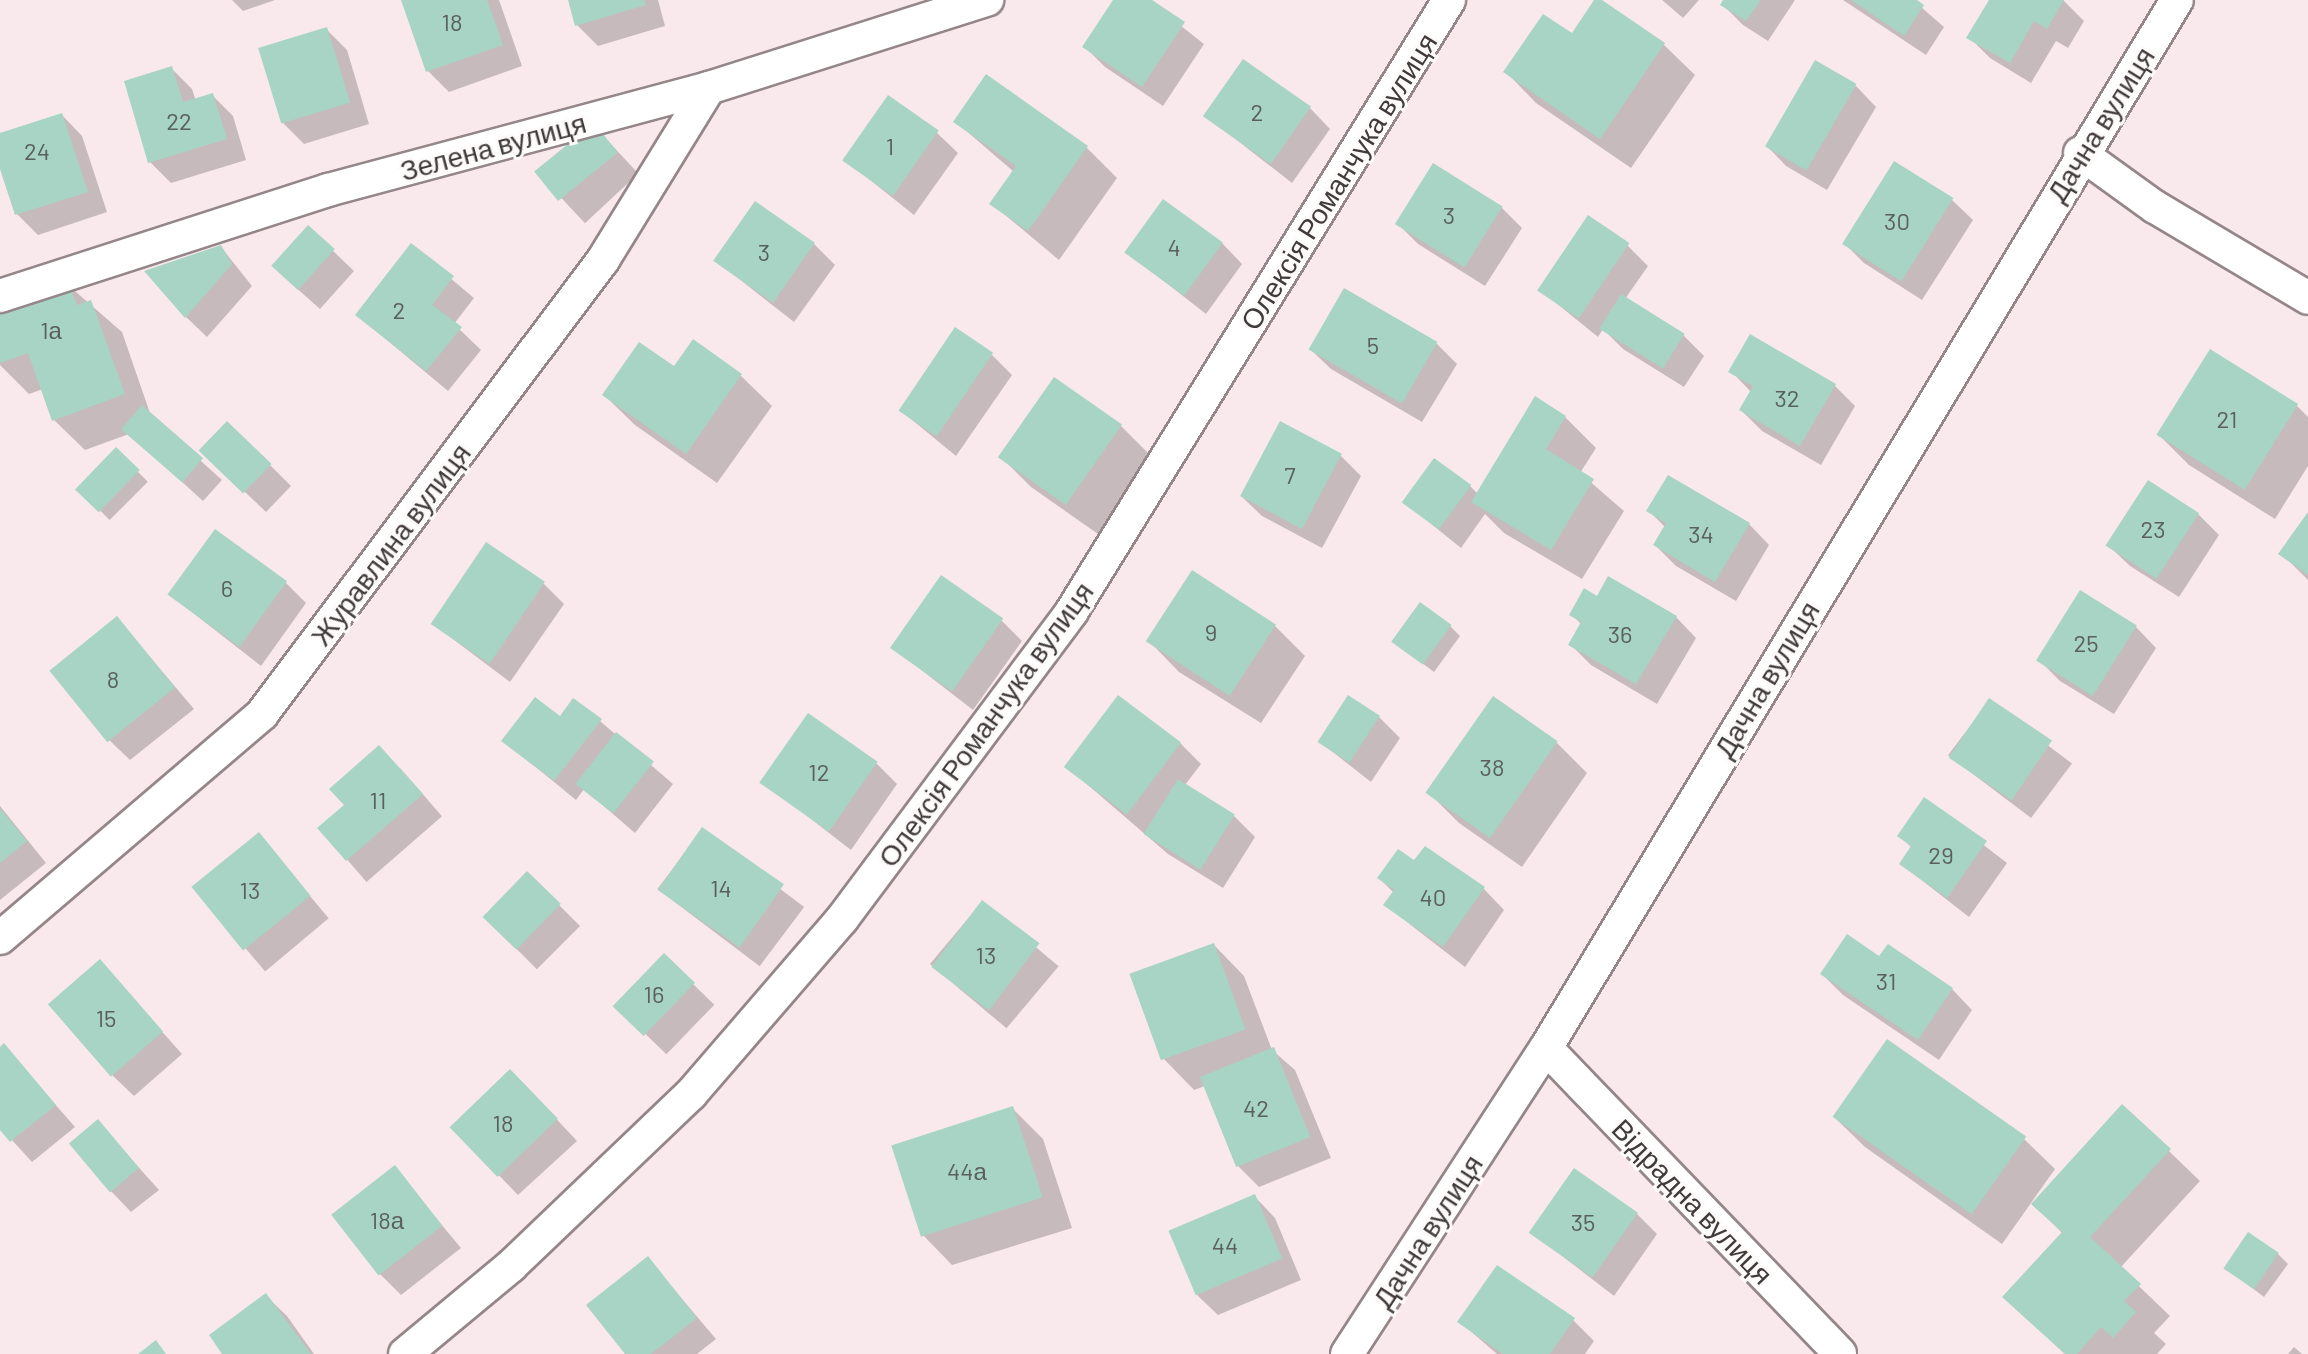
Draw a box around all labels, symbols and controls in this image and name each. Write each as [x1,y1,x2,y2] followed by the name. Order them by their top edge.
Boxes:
[442,8,462,36] house number: 18
[1233,26,1443,336] street label: Олексія Романчука вулиця
[2039,40,2161,208] street label: Дачна вулиця
[1251,98,1263,126] house number: 2
[396,105,590,187] street label: Зелена вулиця
[166,107,192,135] house number: 22
[886,132,894,160] house number: 1
[24,137,50,165] house number: 24
[1443,201,1455,229] house number: 3
[1884,207,1910,235] house number: 30
[1167,233,1181,261] house number: 4
[758,238,770,266] house number: 3
[393,296,405,324] house number: 2
[40,316,62,344] house number: 1а
[1367,331,1379,359] house number: 5
[1774,384,1800,412] house number: 32
[2217,405,2237,433] house number: 21
[303,436,477,652] street label: Журавлина вулиця
[1284,461,1296,489] house number: 7
[2140,515,2166,543] house number: 23
[1688,520,1714,548] house number: 34
[221,574,233,602] house number: 6
[870,575,1100,873] street label: Олексія Романчука вулиця
[1706,595,1826,763] street label: Дачна вулиця
[1205,618,1217,646] house number: 9
[1608,620,1632,648] house number: 36
[2073,629,2099,657] house number: 25
[107,665,119,693] house number: 8
[1480,753,1504,781] house number: 38
[808,758,830,786] house number: 12
[370,786,386,814] house number: 11
[1928,841,1954,869] house number: 29
[710,874,732,902] house number: 14
[240,876,260,904] house number: 13
[1420,883,1446,911] house number: 40
[976,941,996,969] house number: 13
[1876,967,1896,995] house number: 31
[644,980,664,1008] house number: 16
[96,1004,116,1032] house number: 15
[1243,1094,1269,1122] house number: 42
[493,1109,513,1137] house number: 18
[1606,1112,1780,1290] street label: Відрадна вулиця
[1365,1148,1489,1314] street label: Дачна вулиця
[947,1157,987,1185] house number: 44а
[370,1206,404,1234] house number: 18а
[1571,1208,1595,1236] house number: 35
[1212,1231,1238,1259] house number: 44

